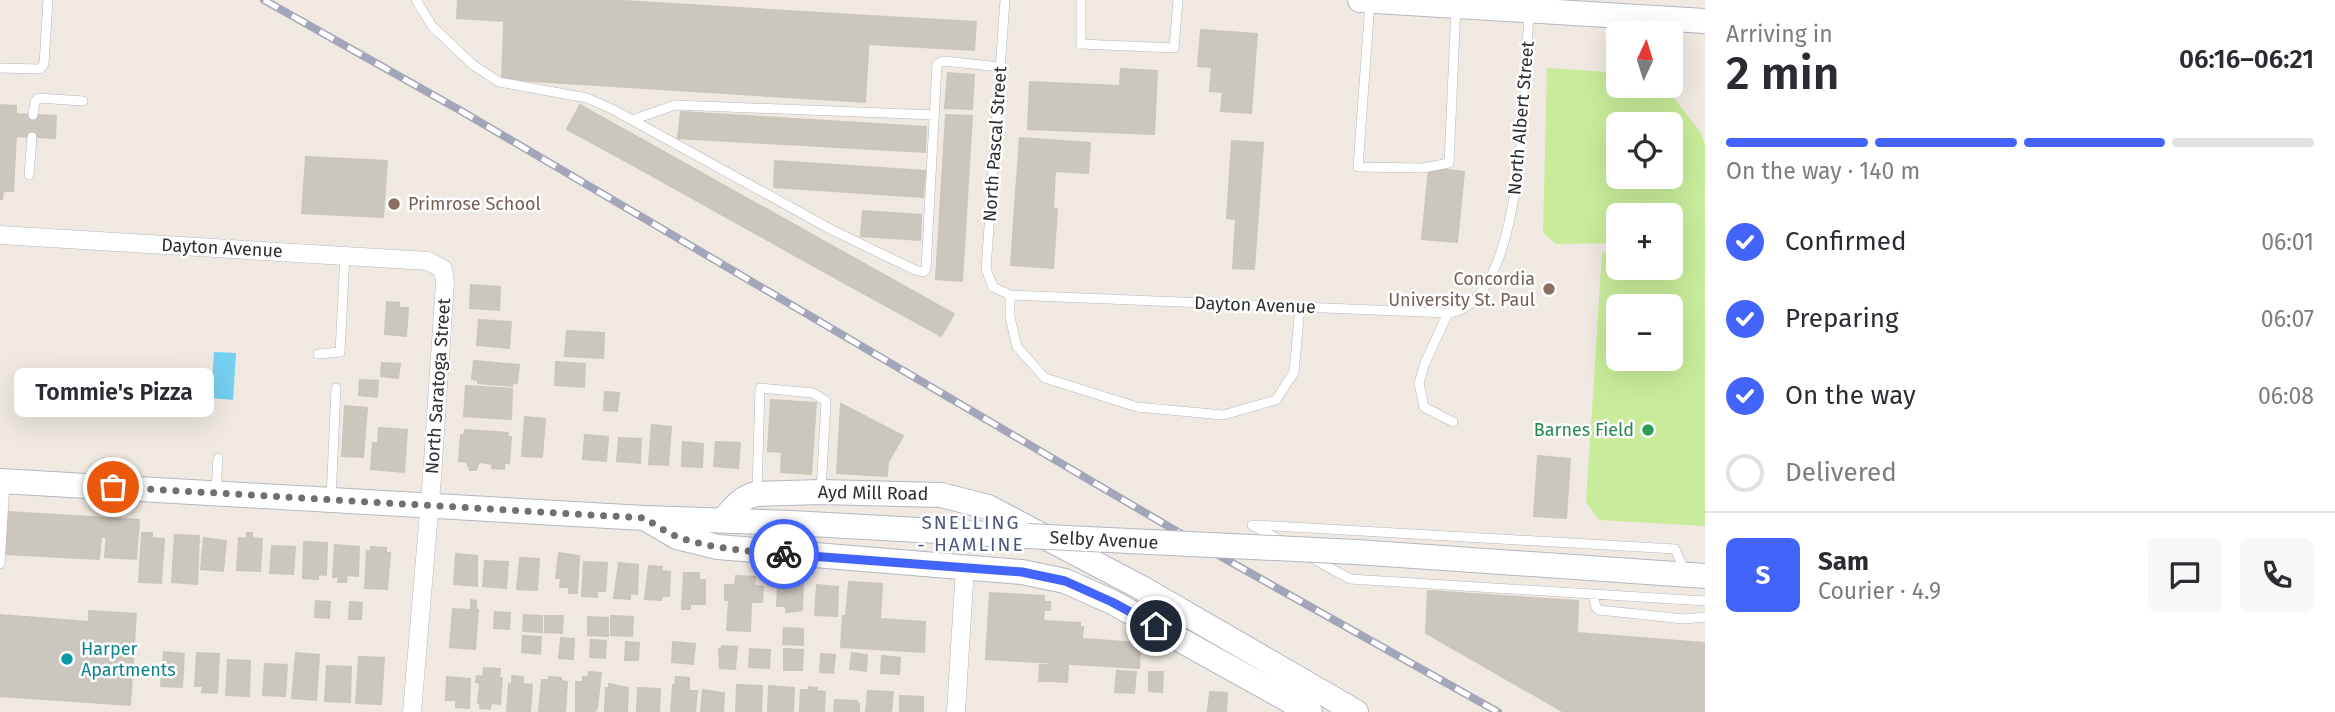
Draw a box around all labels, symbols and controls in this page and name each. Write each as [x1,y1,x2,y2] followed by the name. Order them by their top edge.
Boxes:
[1726,20,1833,48] text: Arriving in
[1606,21,1684,98] north arrow
[1606,21,1683,371] map controls
[1503,39,1539,196] street label: North Albert Street
[2179,44,2314,75] text: 06:16–06:21
[1726,46,1839,101] text: 2 min
[979,65,1011,223] street label: North Pascal Street
[1606,112,1683,189] button: locate
[1726,157,1920,185] text: On the way · 140 m
[408,193,541,215] place label: Primrose School
[386,196,402,212] marker: Primrose School
[1606,203,1683,280] button: +
[1726,223,1764,261] icon: check
[1785,226,1906,257] text: Confirmed
[2261,228,2314,256] text: 06:01
[161,234,283,262] street label: Dayton Avenue
[1388,268,1535,311] place label: Concordia University St. Paul
[1541,281,1557,297] marker: Concordia University St. Paul
[1194,292,1316,318] street label: Dayton Avenue
[1606,294,1683,371] button: −
[421,297,455,475] street label: North Saratoga Street
[1726,300,1764,338] icon: check
[1785,303,1898,334] text: Preparing
[2261,305,2314,333] text: 06:07
[13,368,213,417] callout: Tommie's Pizza
[1726,377,1764,415] icon: check
[35,378,193,406] text: Tommie's Pizza
[1785,380,1916,411] text: On the way
[2258,382,2314,410] text: 06:08
[1534,419,1634,441] place label: Barnes Field
[1640,422,1656,438] marker: Barnes Field
[83,457,143,517] pin
[1785,457,1897,488] text: Delivered
[94,468,132,506] icon: bag
[818,481,928,505] street label: Ayd Mill Road
[917,511,1025,556] district label: SNELLING - HAMLINE
[749,519,819,589] courier
[1049,526,1159,554] street label: Selby Avenue
[765,535,803,573] icon: bike
[2148,538,2222,612] button: chat
[2240,538,2314,612] button: phone
[1818,546,1869,577] text: Sam
[1756,560,1770,591] text: S
[1818,577,1941,605] text: Courier · 4.9
[1126,596,1186,656] pin
[1137,607,1175,645] icon: home
[81,638,176,681] place label: Harper Apartments
[59,651,75,667] marker: Harper Apartments

